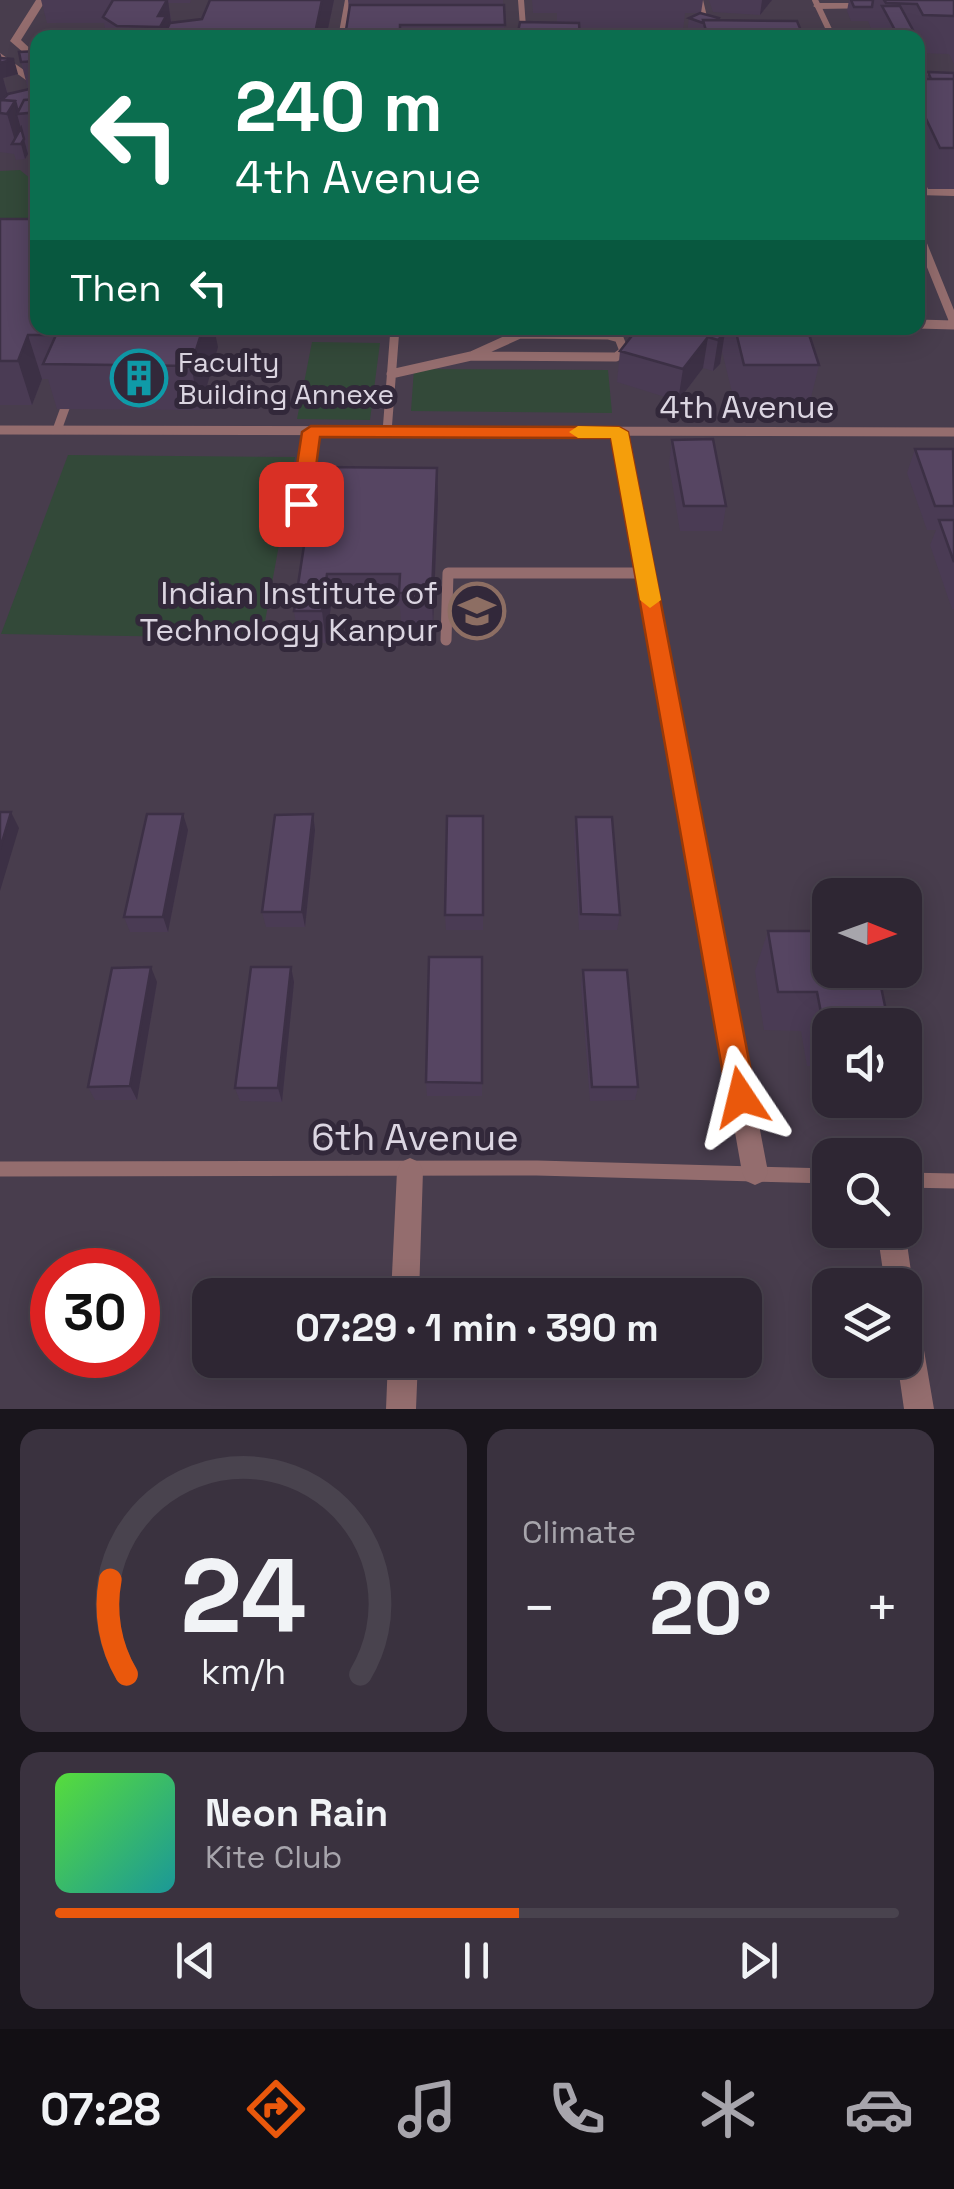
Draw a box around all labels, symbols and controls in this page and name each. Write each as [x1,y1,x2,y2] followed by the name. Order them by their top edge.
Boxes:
[235,62,443,151] text: 240 m
[70,70,200,200] icon: left
[235,149,481,206] text: 4th Avenue
[181,260,236,315] icon: left
[70,264,161,312] text: Then
[178,344,394,412] place label: Faculty Building Annexe
[109,348,169,408] building icon: Faculty Building Annexe
[659,387,835,427] street label: 4th Avenue
[259,462,344,547] pin
[274,477,329,532] icon: arrive
[140,573,438,650] place label: Indian Institute of Technology Kanpur
[447,581,507,641] school or university icon: Indian Institute of Technology Kanpur
[812,878,922,988] north arrow
[812,878,922,1378] map controls
[812,1008,922,1118] button: sound
[689,1045,793,1149] position arrow
[311,1113,519,1161] street label: 6th Avenue
[812,1138,922,1248] button: search
[30,1248,160,1378] speed limit sign: 30
[812,1268,922,1378] button: layers
[295,1304,659,1352] text: 07:29 · 1 min · 390 m
[522,1512,636,1552] text: Climate
[180,1530,307,1662] text: 24
[649,1560,772,1656] text: 20°
[522,1573,556,1643] text: −
[865,1573,899,1643] text: +
[201,1649,286,1694] text: km/h
[205,1789,388,1837] text: Neon Rain
[205,1837,342,1877] text: Kite Club
[168,1933,223,1988] icon: previous
[449,1933,504,1988] icon: pause
[731,1933,786,1988] icon: next
[241,2074,311,2144] icon: directions
[392,2074,462,2144] icon: music
[542,2074,612,2144] icon: phone
[693,2074,763,2144] icon: climate
[844,2074,914,2144] icon: car
[40,2081,161,2138] text: 07:28

